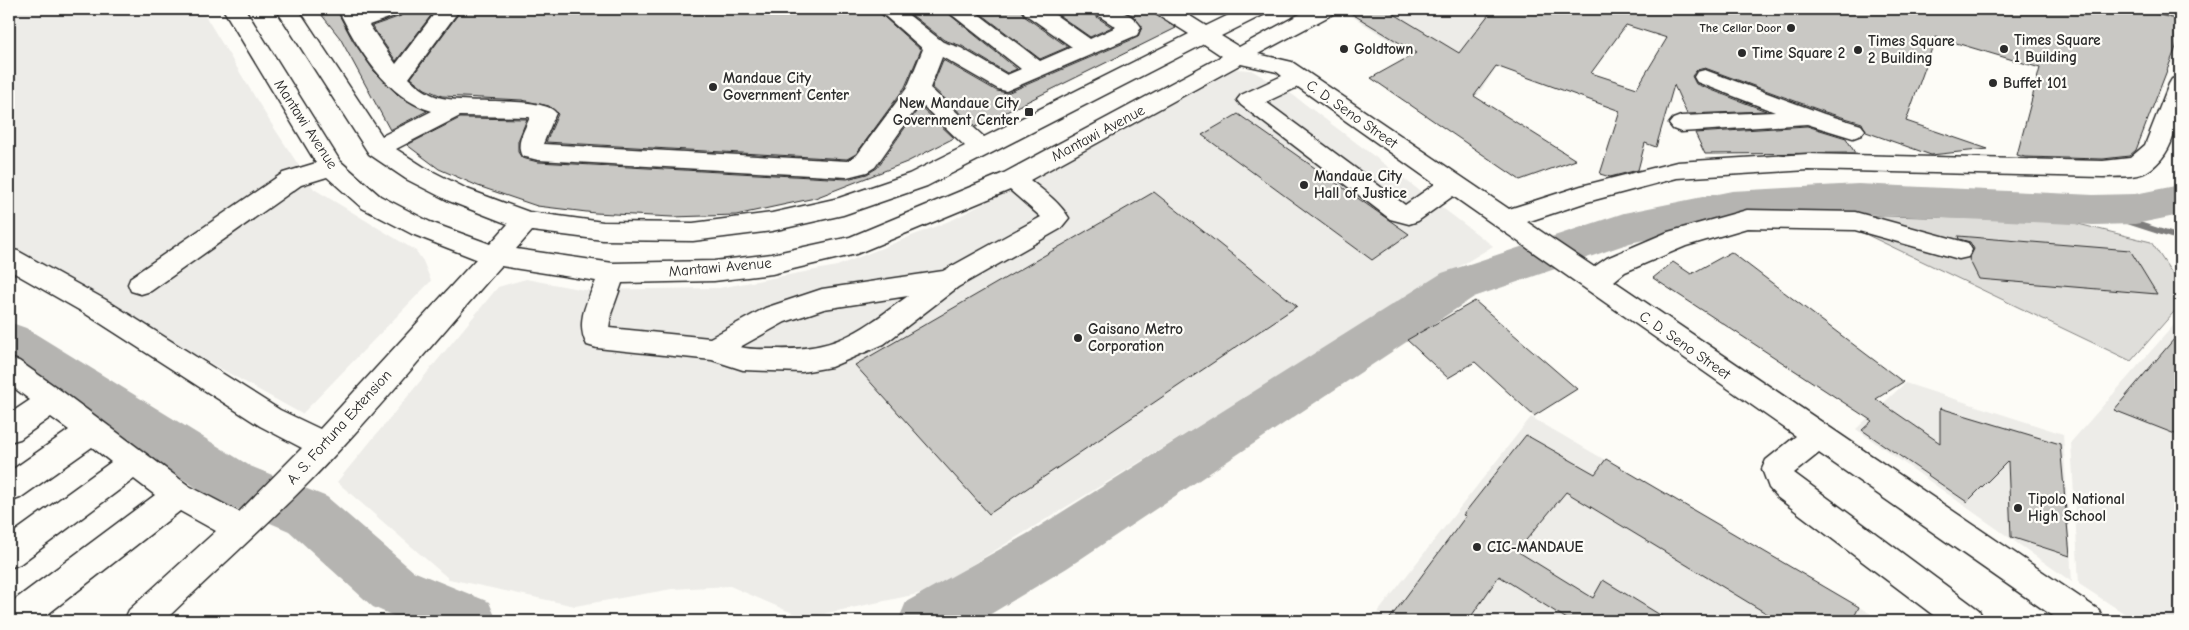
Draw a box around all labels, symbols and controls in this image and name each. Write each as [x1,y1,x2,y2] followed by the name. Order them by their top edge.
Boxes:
[1700,21,1781,35] place label: The Cellar Door
[1785,22,1797,34] marker: The Cellar Door
[2014,31,2101,66] place label: Times Square 1 Building
[1868,32,1955,67] place label: Times Square 2 Building
[1354,40,1413,58] place label: Goldtown
[1338,43,1350,55] marker: Goldtown
[1998,43,2010,55] marker: Times Square 1 Building
[1752,44,1845,62] place label: Time Square 2
[1852,44,1864,56] marker: Times Square 2 Building
[1736,47,1748,59] marker: Time Square 2
[723,69,849,104] place label: Mandaue City Government Center
[2003,74,2067,92] place label: Buffet 101
[270,76,342,173] street label: Mantawi Avenue
[1303,76,1402,153] street label: C. D. Seno Street
[1987,77,1999,89] marker: Buffet 101
[707,81,719,93] marker: Mandaue City Government Center
[893,94,1019,129] place label: New Mandaue City Government Center
[1048,101,1148,165] street label: Mantawi Avenue
[1023,106,1035,118] marker: New Mandaue City Government Center
[1314,167,1407,202] place label: Mandaue City Hall of Justice
[1298,179,1310,191] marker: Mandaue City Hall of Justice
[668,253,773,280] street label: Mantawi Avenue
[1636,307,1735,384] street label: C. D. Seno Street
[1088,320,1183,355] place label: Gaisano Metro Corporation
[1072,332,1084,344] marker: Gaisano Metro Corporation
[283,366,395,488] street label: A. S. Fortuna Extension
[2028,490,2125,525] place label: Tipolo National High School
[2012,502,2024,514] marker: Tipolo National High School
[1487,538,1584,556] place label: CIC-MANDAUE
[1471,541,1483,553] marker: CIC-MANDAUE

